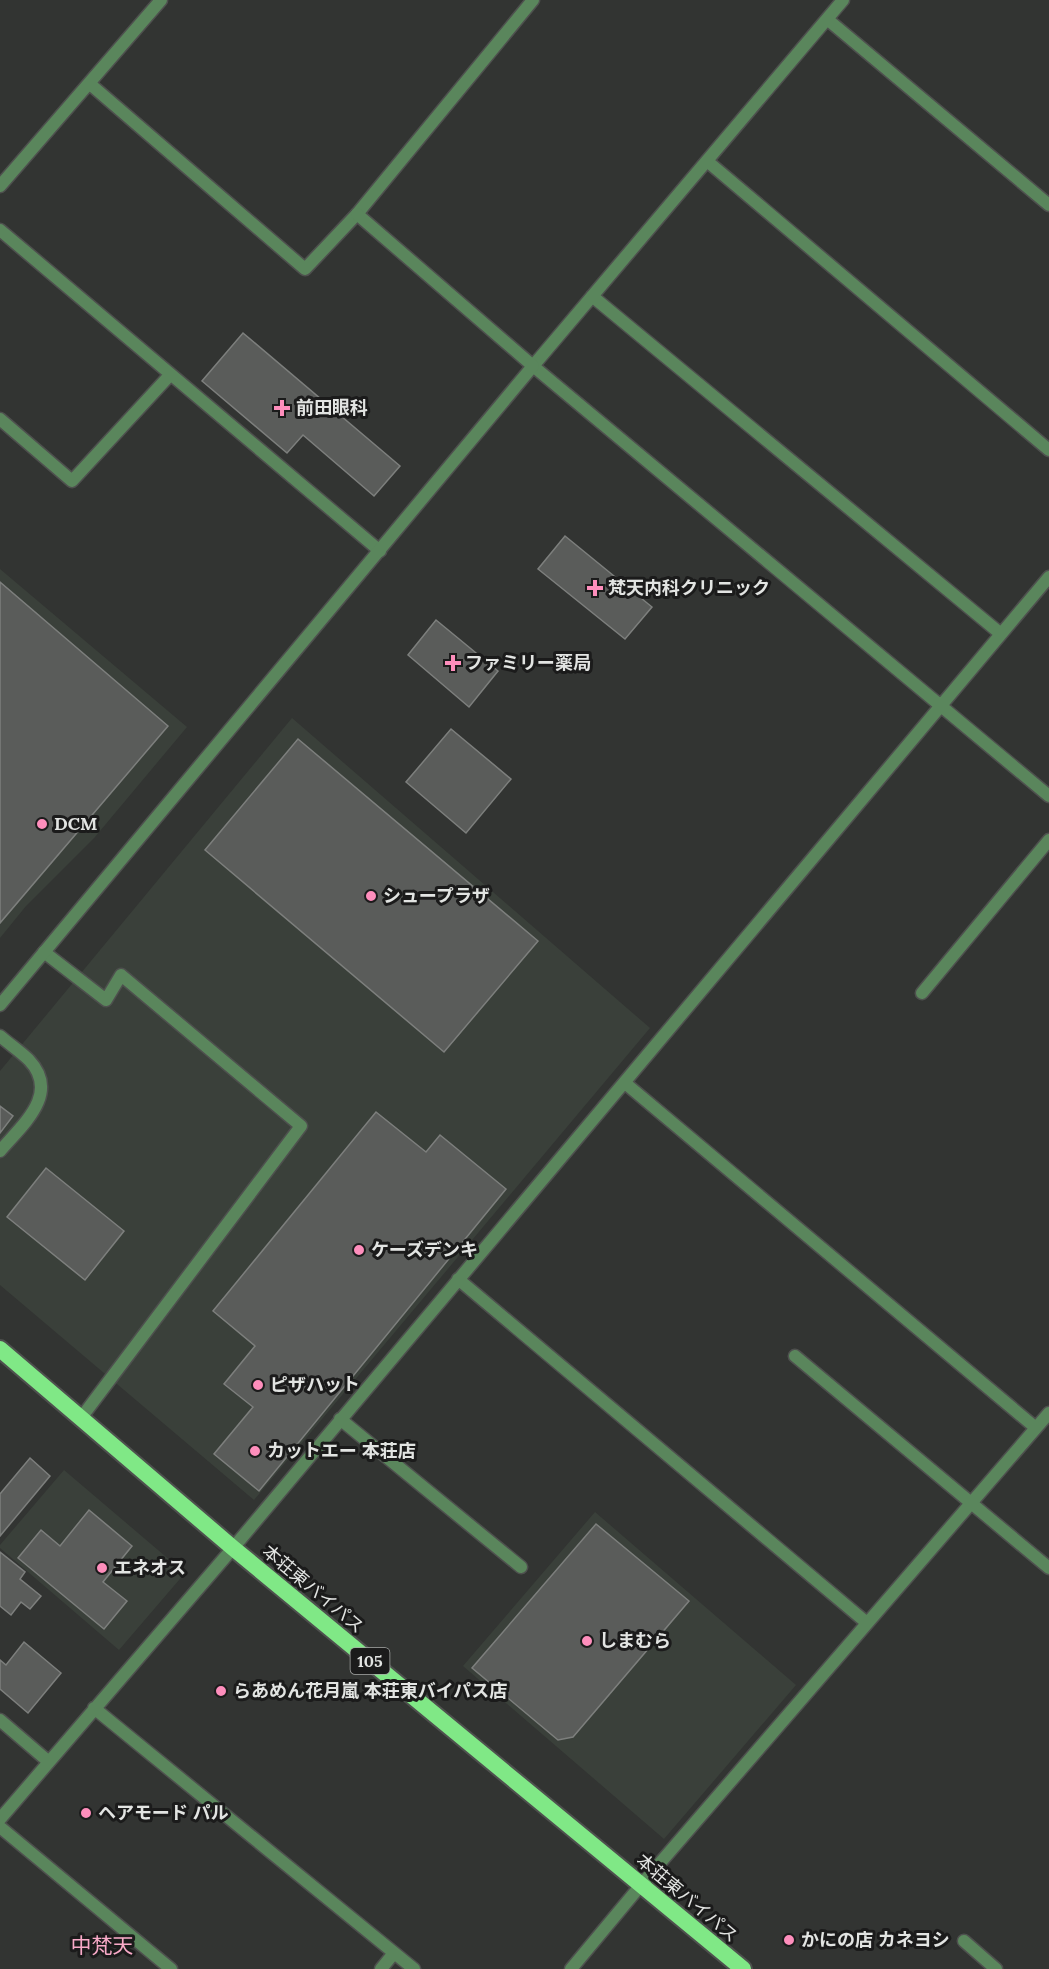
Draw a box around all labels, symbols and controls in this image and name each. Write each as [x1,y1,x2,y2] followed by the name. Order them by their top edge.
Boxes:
[296,396,368,419] place label: 前田眼科
[273,399,291,417] marker: 前田眼科
[608,576,770,599] place label: 梵天内科クリニック
[586,579,604,597] marker: 梵天内科クリニック
[465,651,591,674] place label: ファミリー薬局
[446,656,460,670] marker: ファミリー薬局
[54,812,98,835] place label: DCM
[35,817,49,831] marker: DCM
[383,884,490,907] place label: シュープラザ
[364,889,378,903] marker: シュープラザ
[371,1238,478,1261] place label: ケーズデンキ
[352,1243,366,1257] marker: ケーズデンキ
[270,1373,360,1396] place label: ピザハット
[251,1378,265,1392] marker: ピザハット
[267,1439,416,1462] place label: カットエー 本荘店
[248,1444,262,1458] marker: カットエー 本荘店
[258,1539,369,1638] street label: 本荘東バイパス
[114,1556,186,1579] place label: エネオス
[95,1561,109,1575] marker: エネオス
[599,1629,671,1652] place label: しまむら
[580,1634,594,1648] marker: しまむら
[350,1648,389,1674] road number: 105
[233,1679,507,1702] place label: らあめん花月嵐 本荘東バイパス店
[214,1684,228,1698] marker: らあめん花月嵐 本荘東バイパス店
[98,1801,229,1824] place label: ヘアモード パル
[79,1806,93,1820] marker: ヘアモード パル
[632,1848,743,1947] street label: 本荘東バイパス
[801,1928,950,1951] place label: かにの店 カネヨシ
[71,1932,134,1959] district label: 中梵天
[782,1933,796,1947] marker: かにの店 カネヨシ

